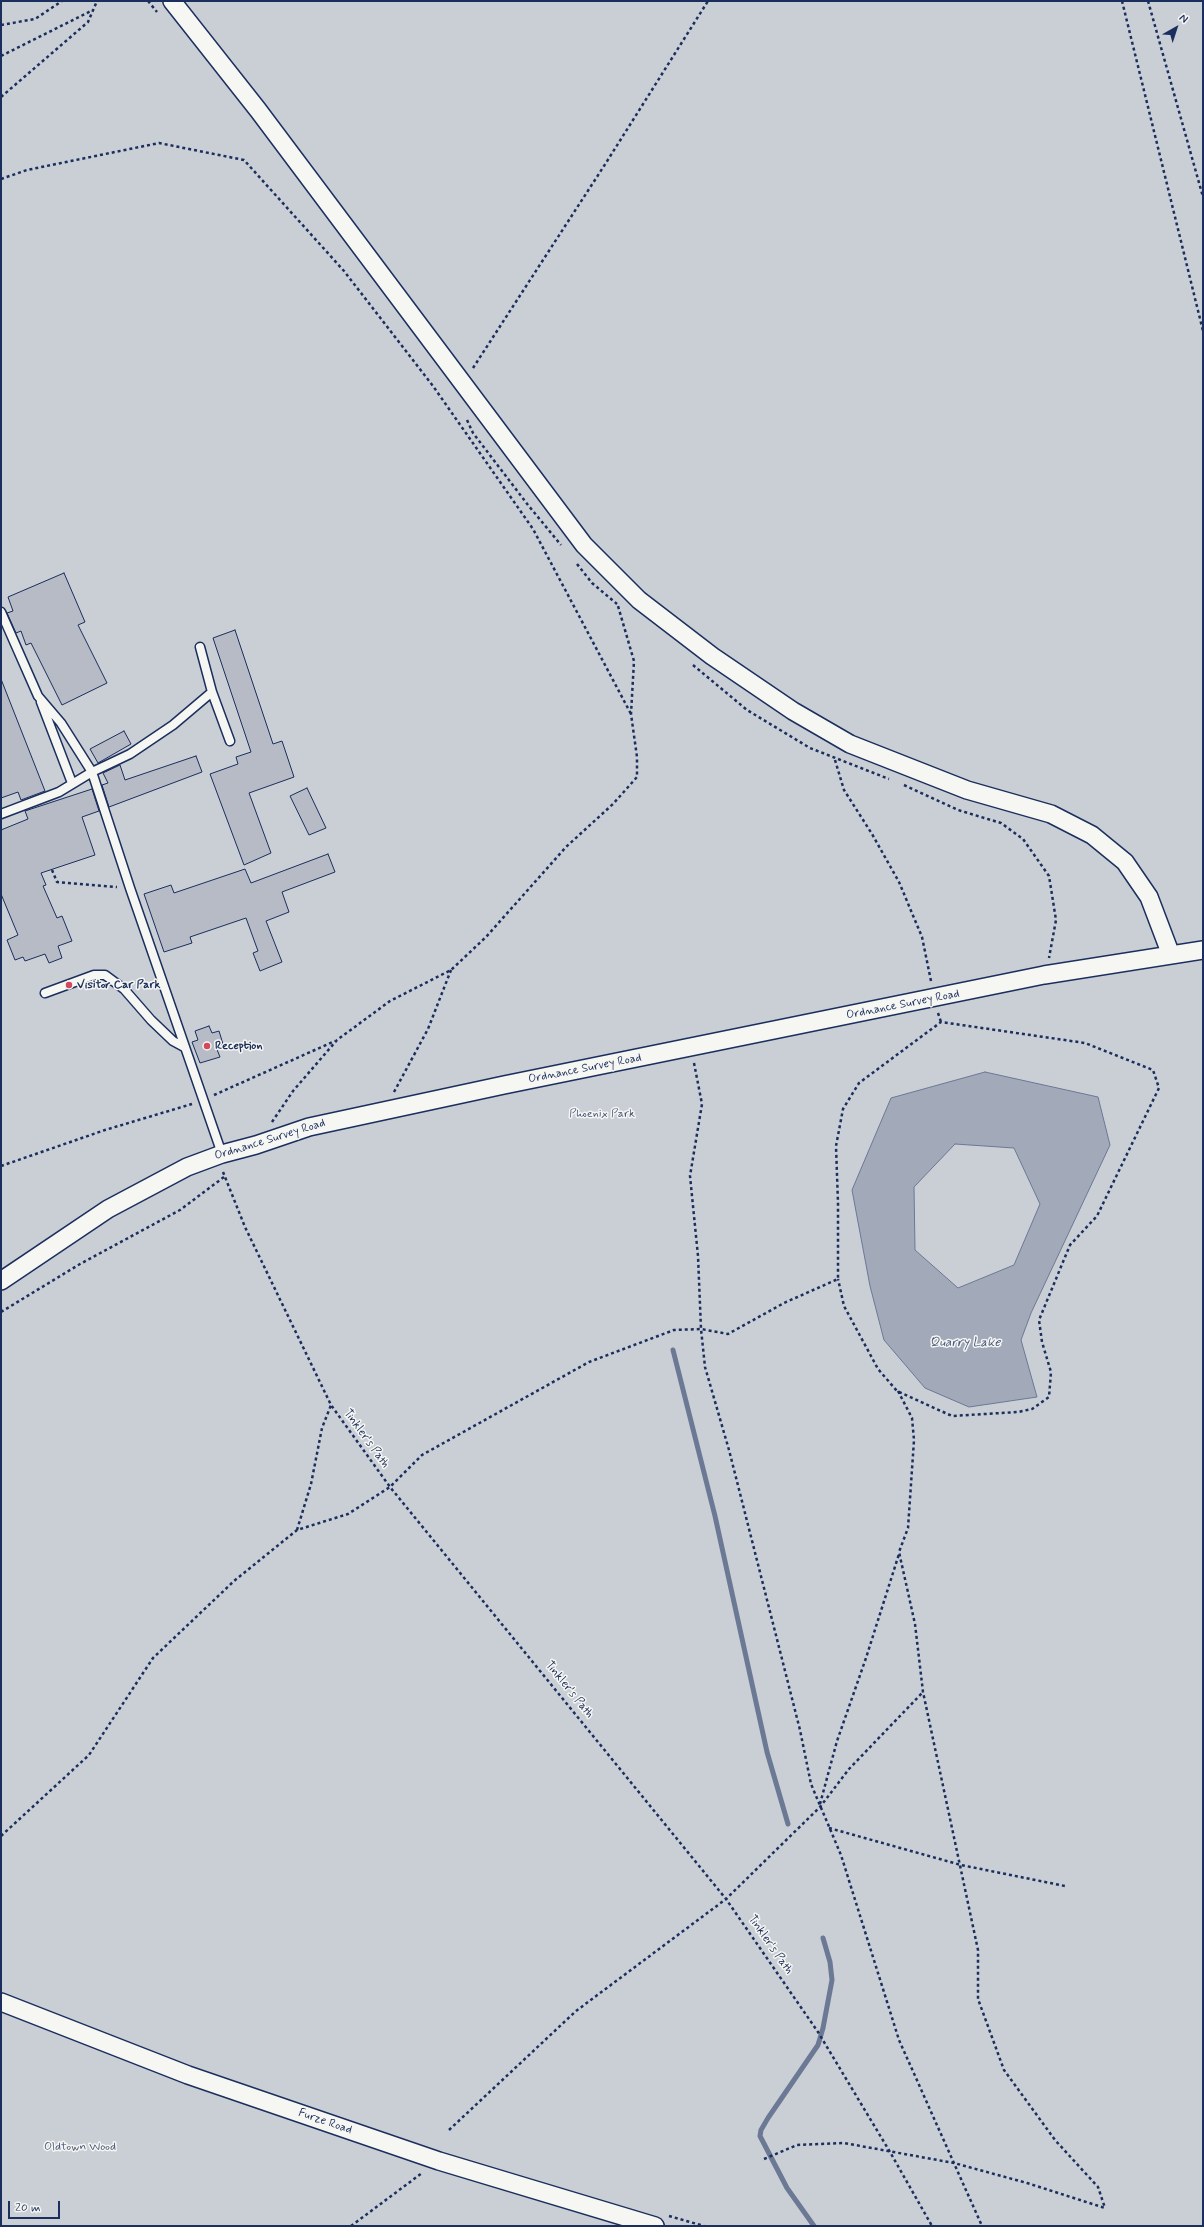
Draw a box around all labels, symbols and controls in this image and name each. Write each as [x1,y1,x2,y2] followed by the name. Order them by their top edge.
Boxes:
[1156,8,1196,48] north arrow
[1176,11,1191,26] text: N
[77,978,160,992] place label: Visitor Car Park
[64,980,74,990] marker: Visitor Car Park
[845,987,961,1023] street label: Ordnance Survey Road
[215,1039,262,1053] place label: Reception
[202,1041,212,1051] marker: Reception
[527,1051,643,1087] street label: Ordnance Survey Road
[569,1107,635,1121] park label: Phoenix Park
[213,1116,327,1164] street label: Ordnance Survey Road
[930,1335,1000,1351] water label: Quarry Lake
[340,1407,392,1471] street label: Tinkler's Path
[542,1659,596,1721] street label: Tinkler's Path
[744,1913,796,1977] street label: Tinkler's Path
[296,2106,354,2138] street label: Furze Road
[44,2140,116,2154] park label: Oldtown Wood
[10,2193,62,2219] scale bar
[15,2200,41,2216] text: 20 m

